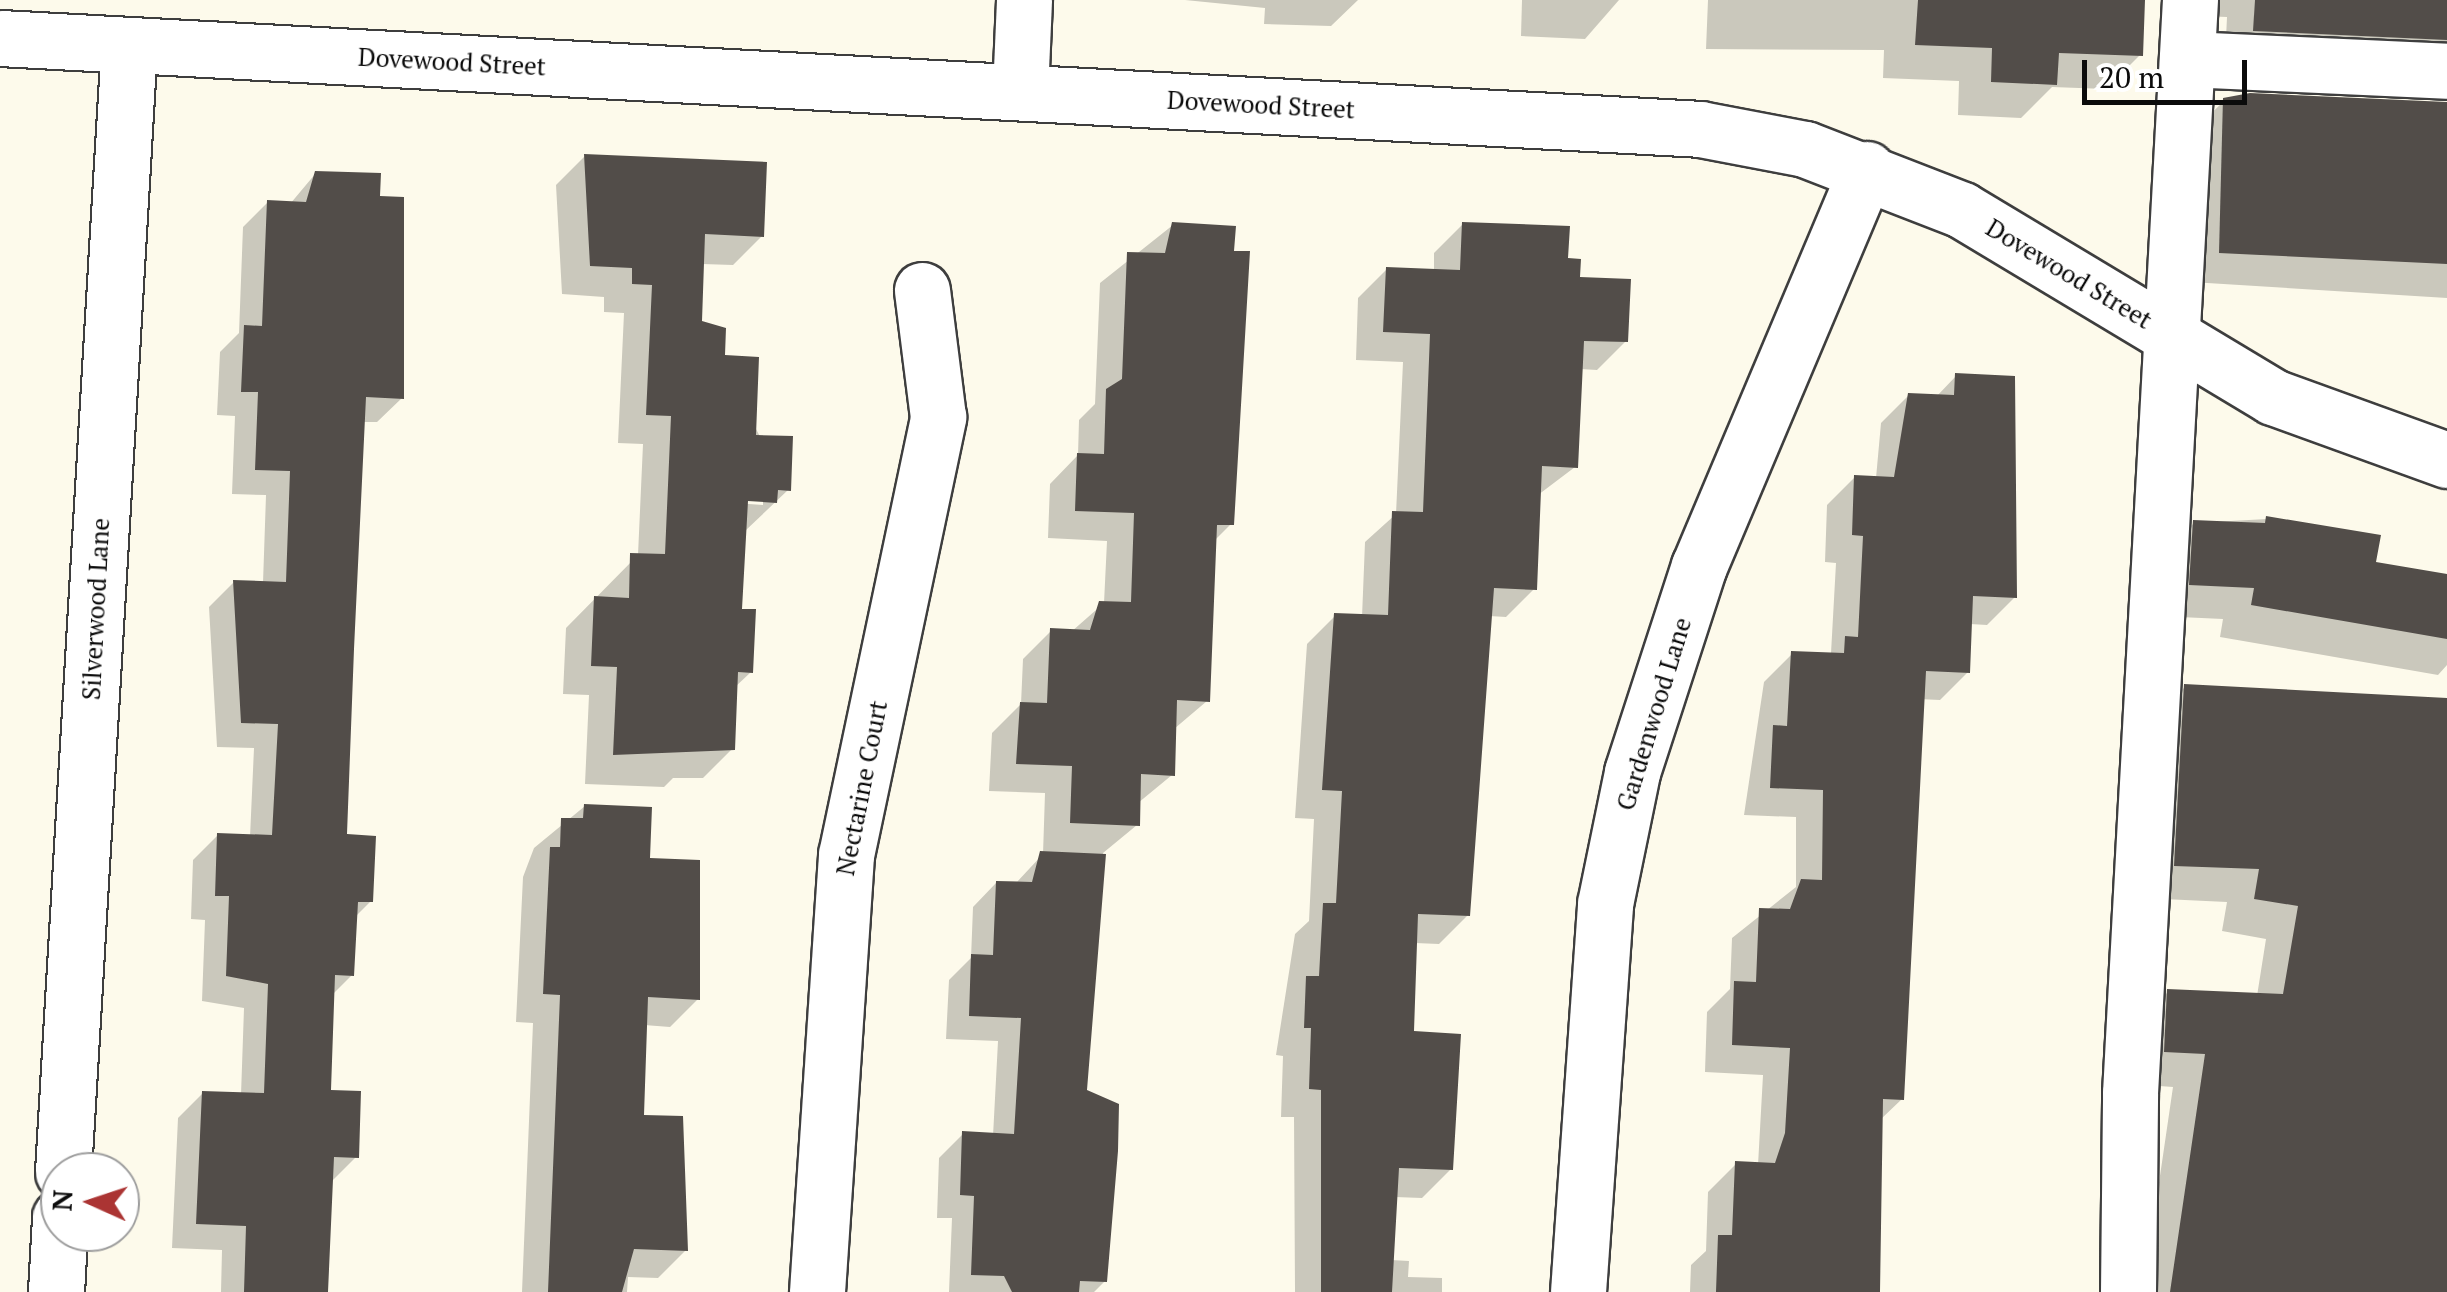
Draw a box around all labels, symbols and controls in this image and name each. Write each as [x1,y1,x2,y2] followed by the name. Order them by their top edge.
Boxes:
[2087,40,2252,102] scale bar
[357,42,547,82] street label: Dovewood Street
[2099,57,2164,97] text: 20 m
[1166,85,1356,125] street label: Dovewood Street
[1981,213,2157,335] street label: Dovewood Street
[76,517,116,701] street label: Silverwood Lane
[1610,614,1698,814] street label: Gardenwood Lane
[830,698,894,878] street label: Nectarine Court
[40,1152,140,1252] north arrow
[43,1189,81,1212] text: N

